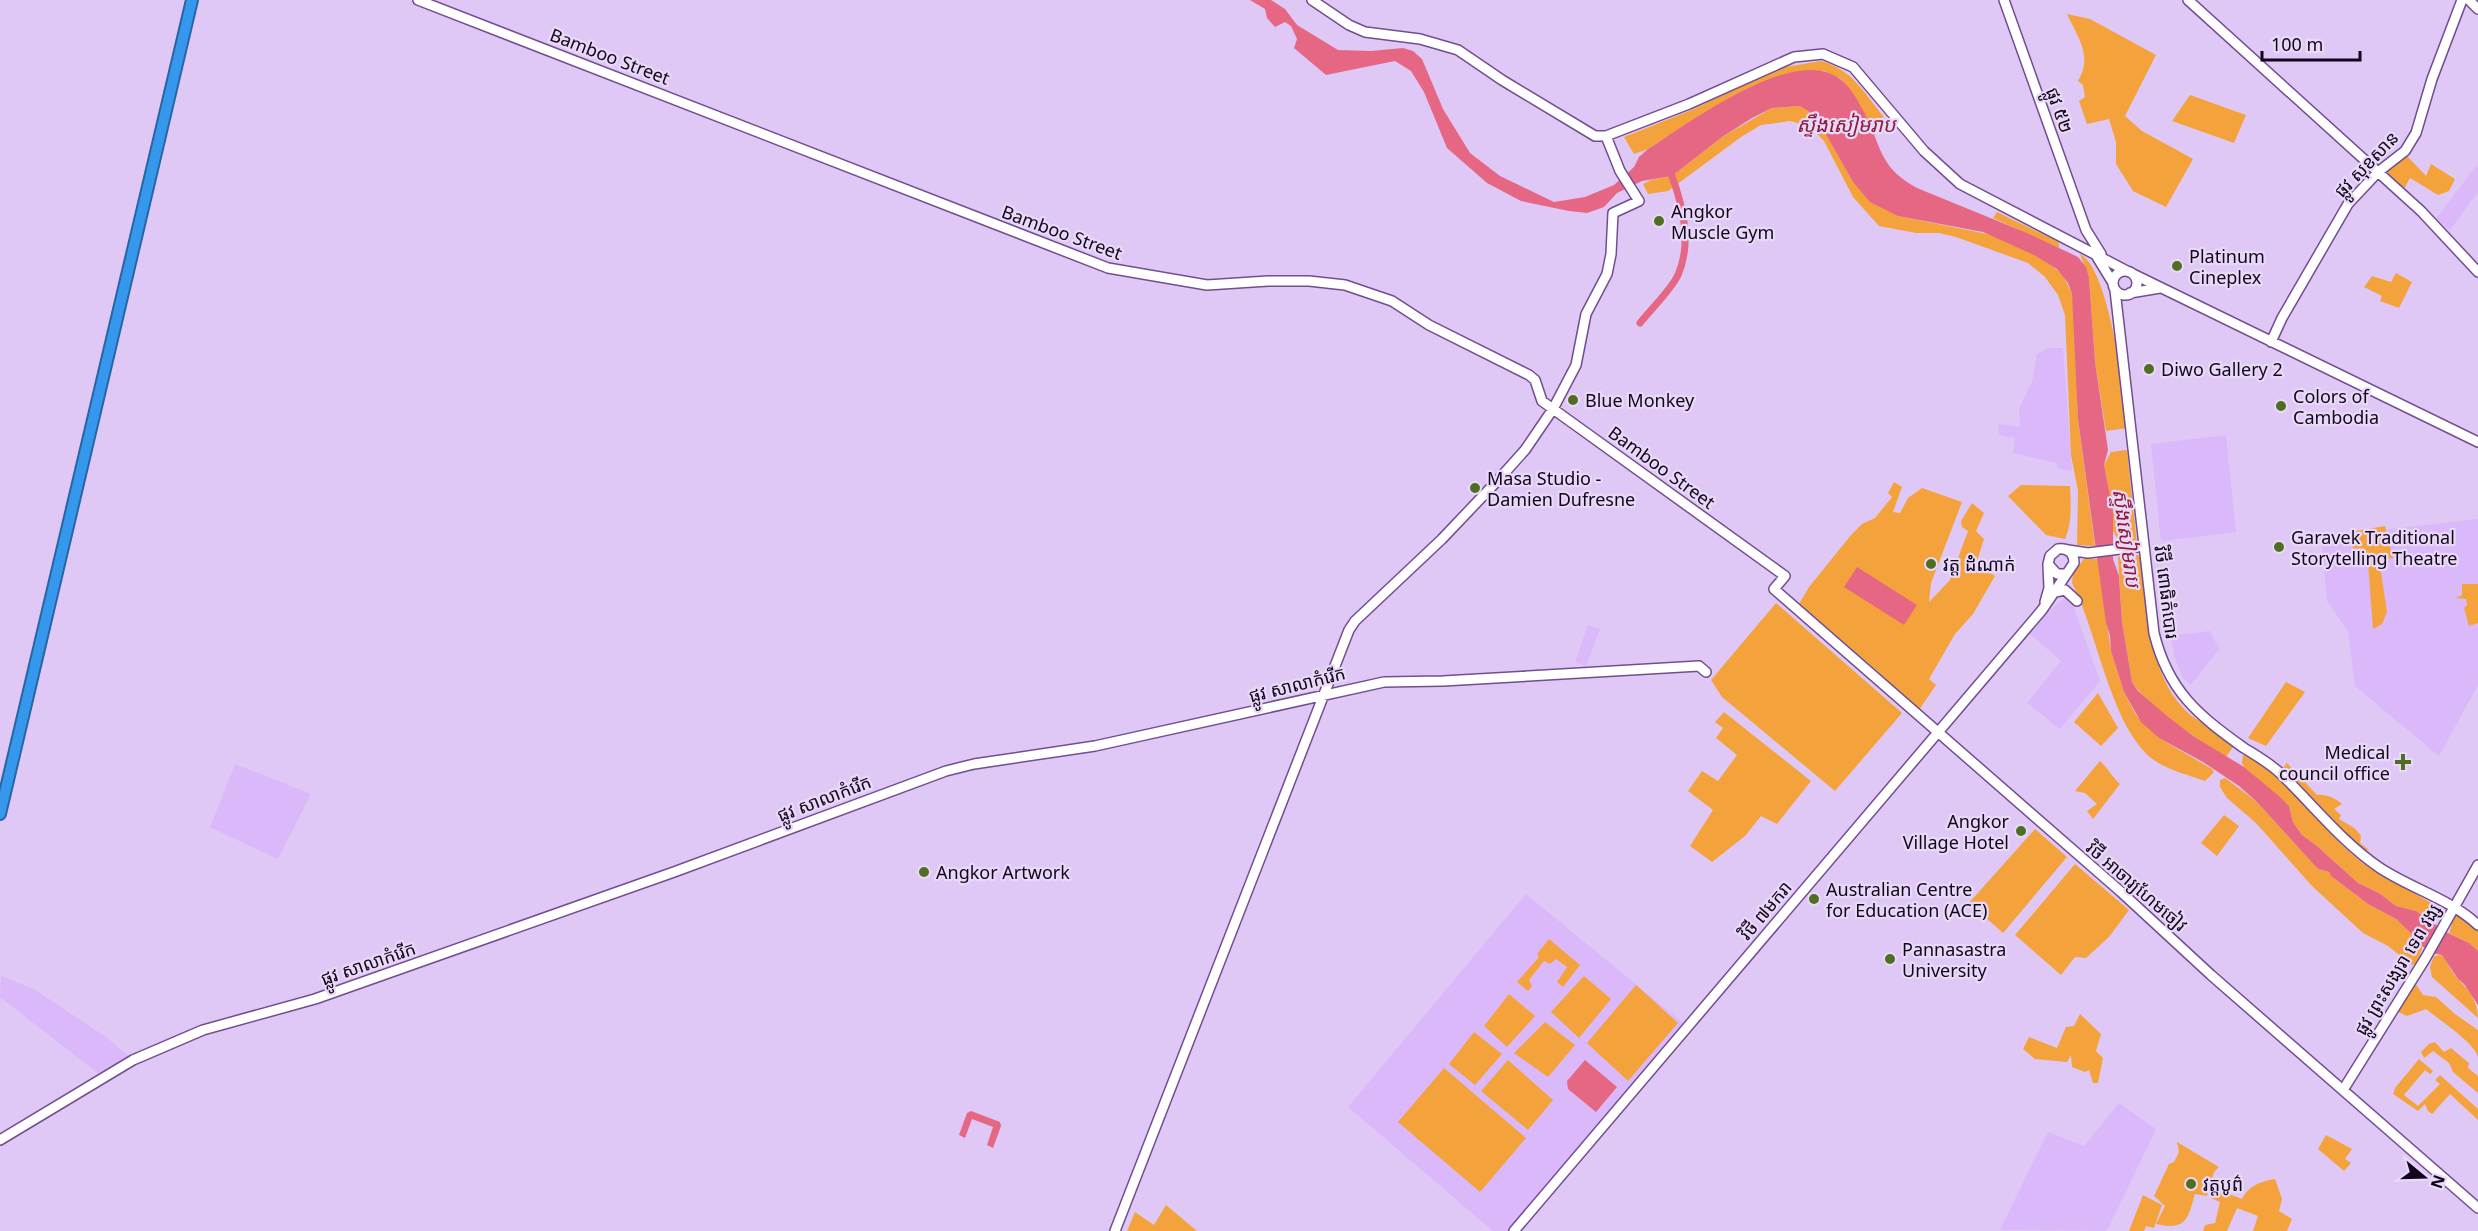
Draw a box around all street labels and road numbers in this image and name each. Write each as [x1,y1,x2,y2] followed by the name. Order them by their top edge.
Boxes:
[547,22,674,90] street label: Bamboo Street
[2036,84,2079,138] street label: ផ្លូវ ៥២
[2328,126,2407,206] street label: ផ្លូវ សុខសាន
[998,199,1126,265] street label: Bamboo Street
[1604,420,1721,514] street label: Bamboo Street
[2149,543,2185,640] street label: វិថី ពោធិកំបោរ
[1246,660,1349,713] street label: ផ្លូវ សាលាកំរើក
[773,769,876,832] street label: ផ្លូវ សាលាកំរើក
[2081,835,2193,937] street label: វិថី អាចារ្យហែមចៀវ
[1733,875,1797,945] street label: វិថី ៧មករា
[2348,899,2450,1042] street label: ផ្លូវ ព្រះសង្ឃរា ទេព វង្ស
[317,936,420,996] street label: ផ្លូវ សាលាកំរើក

